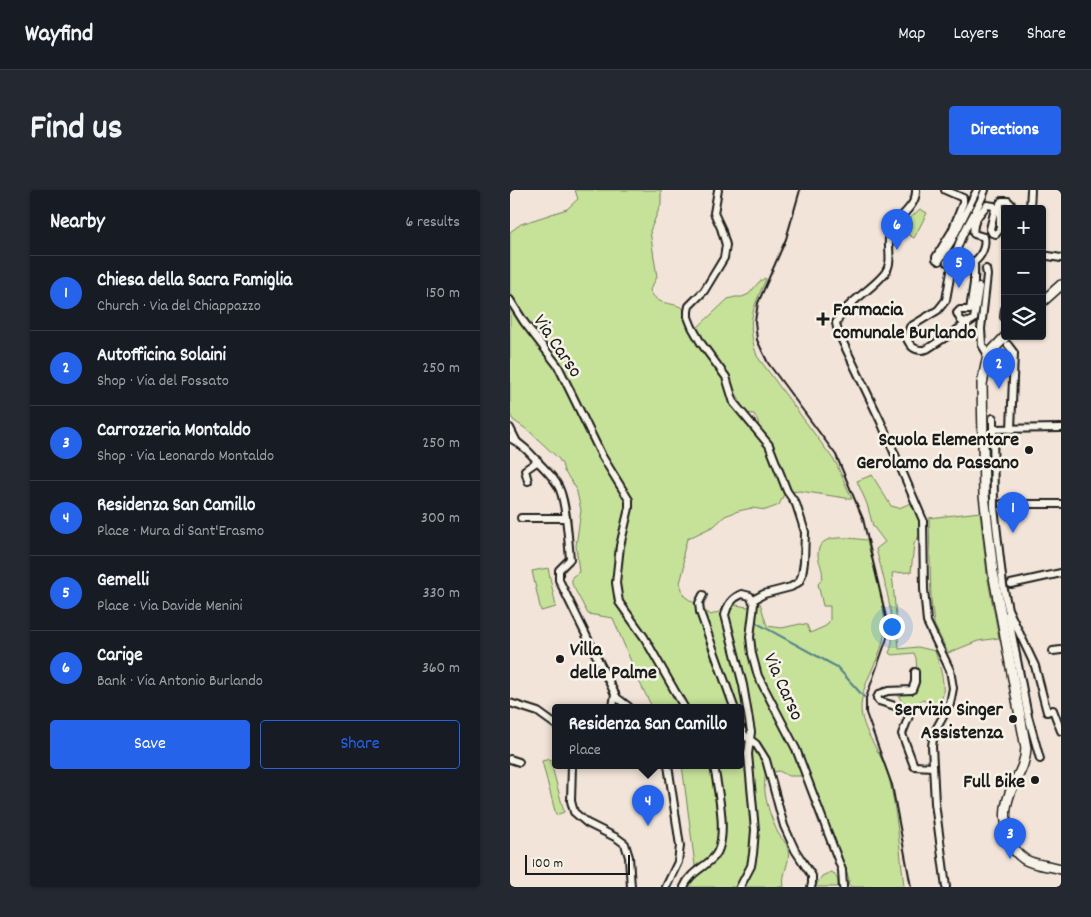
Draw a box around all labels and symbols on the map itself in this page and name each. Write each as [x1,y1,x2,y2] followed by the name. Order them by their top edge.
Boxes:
[881,209,913,250] pin: 6
[943,247,975,288] pin: 5
[833,297,976,348] place label: Farmacia comunale Burlando
[525,309,588,384] street label: Via Carso
[817,313,829,325] marker: Farmacia comunale Burlando
[983,348,1015,389] pin: 2
[856,427,1019,478] place label: Scuola Elementare Gerolamo da Passano
[1023,444,1035,456] marker: Scuola Elementare Gerolamo da Passano
[997,492,1029,533] pin: 1
[879,614,905,640] your location
[570,637,657,688] place label: Villa delle Palme
[755,649,810,726] street label: Via Carso
[554,653,566,665] marker: Villa delle Palme
[895,697,1004,748] place label: Servizio Singer Assistenza
[1007,713,1019,725] marker: Servizio Singer Assistenza
[963,769,1025,797] place label: Full Bike
[1029,774,1041,786] marker: Full Bike
[632,785,664,826] pin: 4
[994,818,1026,859] pin: 3
[525,852,630,875] scale bar

